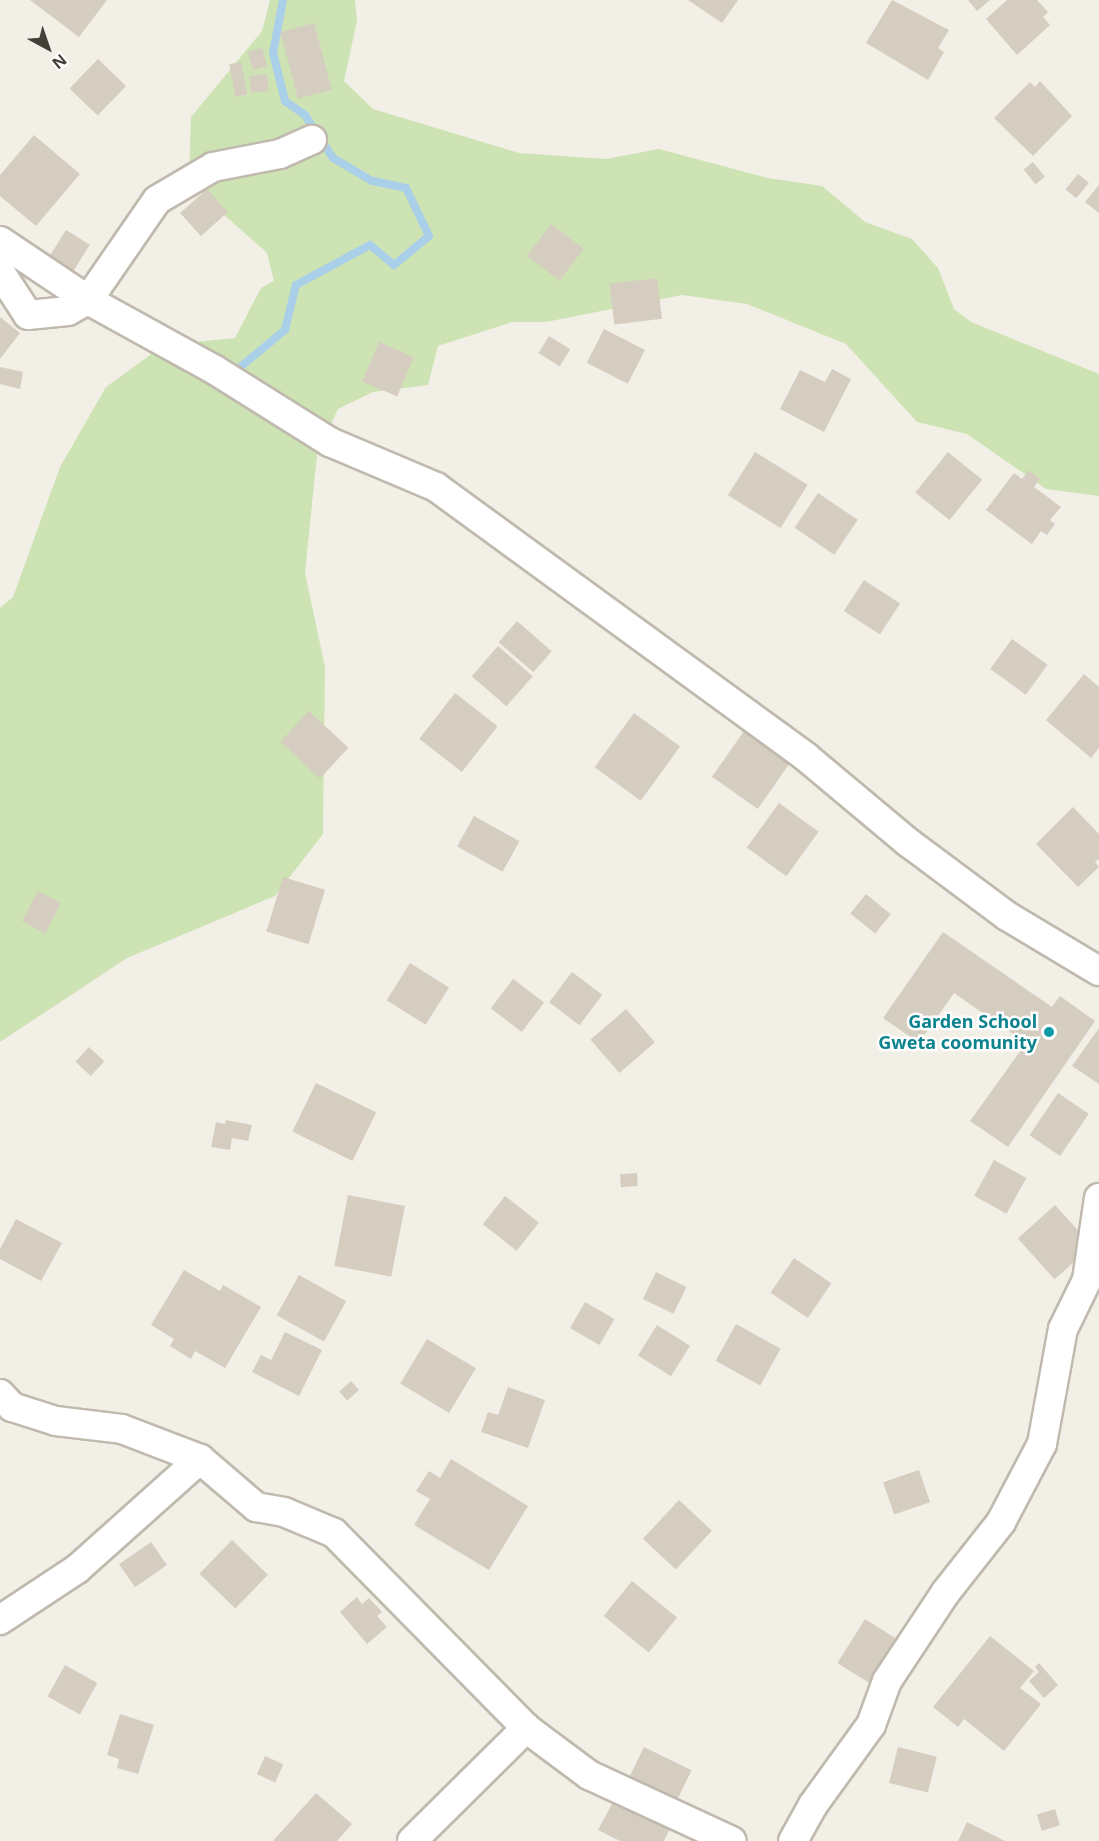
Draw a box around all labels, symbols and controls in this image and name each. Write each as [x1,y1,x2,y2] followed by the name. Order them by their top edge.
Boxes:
[18,18,78,78] north arrow
[48,49,72,74] text: N
[878,1011,1037,1054] place label: Garden School Gweta coomunity
[1042,1025,1056,1039] marker: Garden School Gweta coomunity

